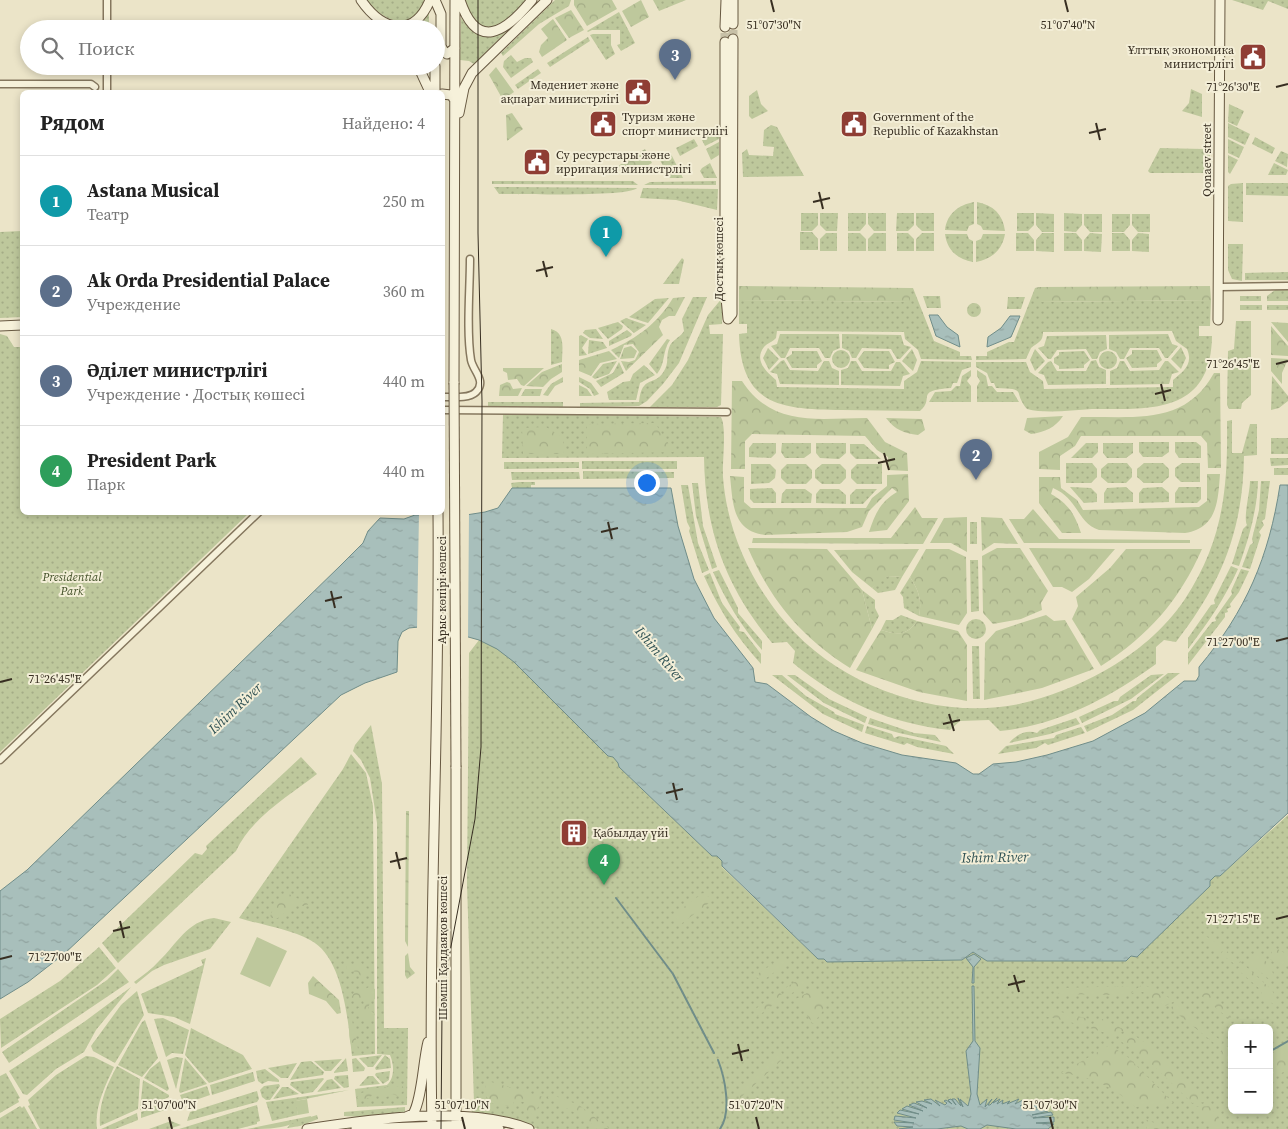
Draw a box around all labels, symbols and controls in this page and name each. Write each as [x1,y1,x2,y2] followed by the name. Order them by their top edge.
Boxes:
[746,17,802,33] text: 51°07'30"N
[1040,17,1096,33] text: 51°07'40"N
[20,20,445,75] search box
[38,34,66,62] icon: search
[78,35,135,61] text: Поиск
[659,39,691,80] pin: 3
[1128,42,1235,72] place label: Ұлттық экономика министрлігі
[1238,42,1268,72] public building icon: Ұлттық экономика министрлігі
[501,77,619,107] place label: Мәдениет және ақпарат министрлігі
[623,77,653,107] public building icon: Мәдениет және ақпарат министрлігі
[1206,79,1260,95] text: 71°26'30"E
[40,108,105,137] text: Рядом
[588,109,618,139] public building icon: Туризм және спорт министрлігі
[622,109,729,139] place label: Туризм және спорт министрлігі
[839,109,869,139] public building icon: Government of the Republic of Kazakhstan
[873,109,999,139] place label: Government of the Republic of Kazakhstan
[342,112,425,134] text: Найдено: 4
[1199,123,1215,197] street label: Qonaev street
[522,147,552,177] public building icon: Су ресурстары және ирригация министрлігі
[556,147,692,177] place label: Су ресурстары және ирригация министрлігі
[87,177,219,203] text: Astana Musical
[52,190,60,212] text: 1
[383,190,425,212] text: 250 m
[87,203,129,225] text: Театр
[590,216,622,257] pin: 1
[711,217,727,301] street label: Достық көшесі
[87,267,330,293] text: Ak Orda Presidential Palace
[52,280,60,302] text: 2
[383,280,425,302] text: 360 m
[87,293,181,315] text: Учреждение
[1206,356,1260,372] text: 71°26'45"E
[87,357,267,383] text: Әділет министрлігі
[52,370,60,392] text: 3
[383,370,425,392] text: 440 m
[87,383,305,405] text: Учреждение · Достық көшесі
[960,439,992,480] pin: 2
[87,447,216,473] text: President Park
[52,460,60,482] text: 4
[383,460,425,482] text: 440 m
[634,470,660,496] your location
[87,473,125,495] text: Парк
[434,536,450,644] street label: Арыс көпірі көшесі
[41,569,102,599] park label: Presidential Park
[630,621,689,686] water label: Ishim River
[1206,634,1260,650] text: 71°27'00"E
[28,671,82,687] text: 71°26'45"E
[203,678,267,739] water label: Ishim River
[559,818,589,848] building icon: Қабылдау үйі
[593,825,669,841] place label: Қабылдау үйі
[588,844,620,885] pin: 4
[960,846,1029,868] water label: Ishim River
[435,875,451,1020] street label: Шәмші Қалдаяқов көшесі
[1206,911,1260,927] text: 71°27'15"E
[28,949,82,965] text: 71°27'00"E
[1228,1024,1273,1114] map controls
[1228,1024,1273,1069] button: +
[1228,1069,1273,1114] button: −
[141,1097,197,1113] text: 51°07'00"N
[434,1097,490,1113] text: 51°07'10"N
[728,1097,784,1113] text: 51°07'20"N
[1022,1097,1078,1113] text: 51°07'30"N

